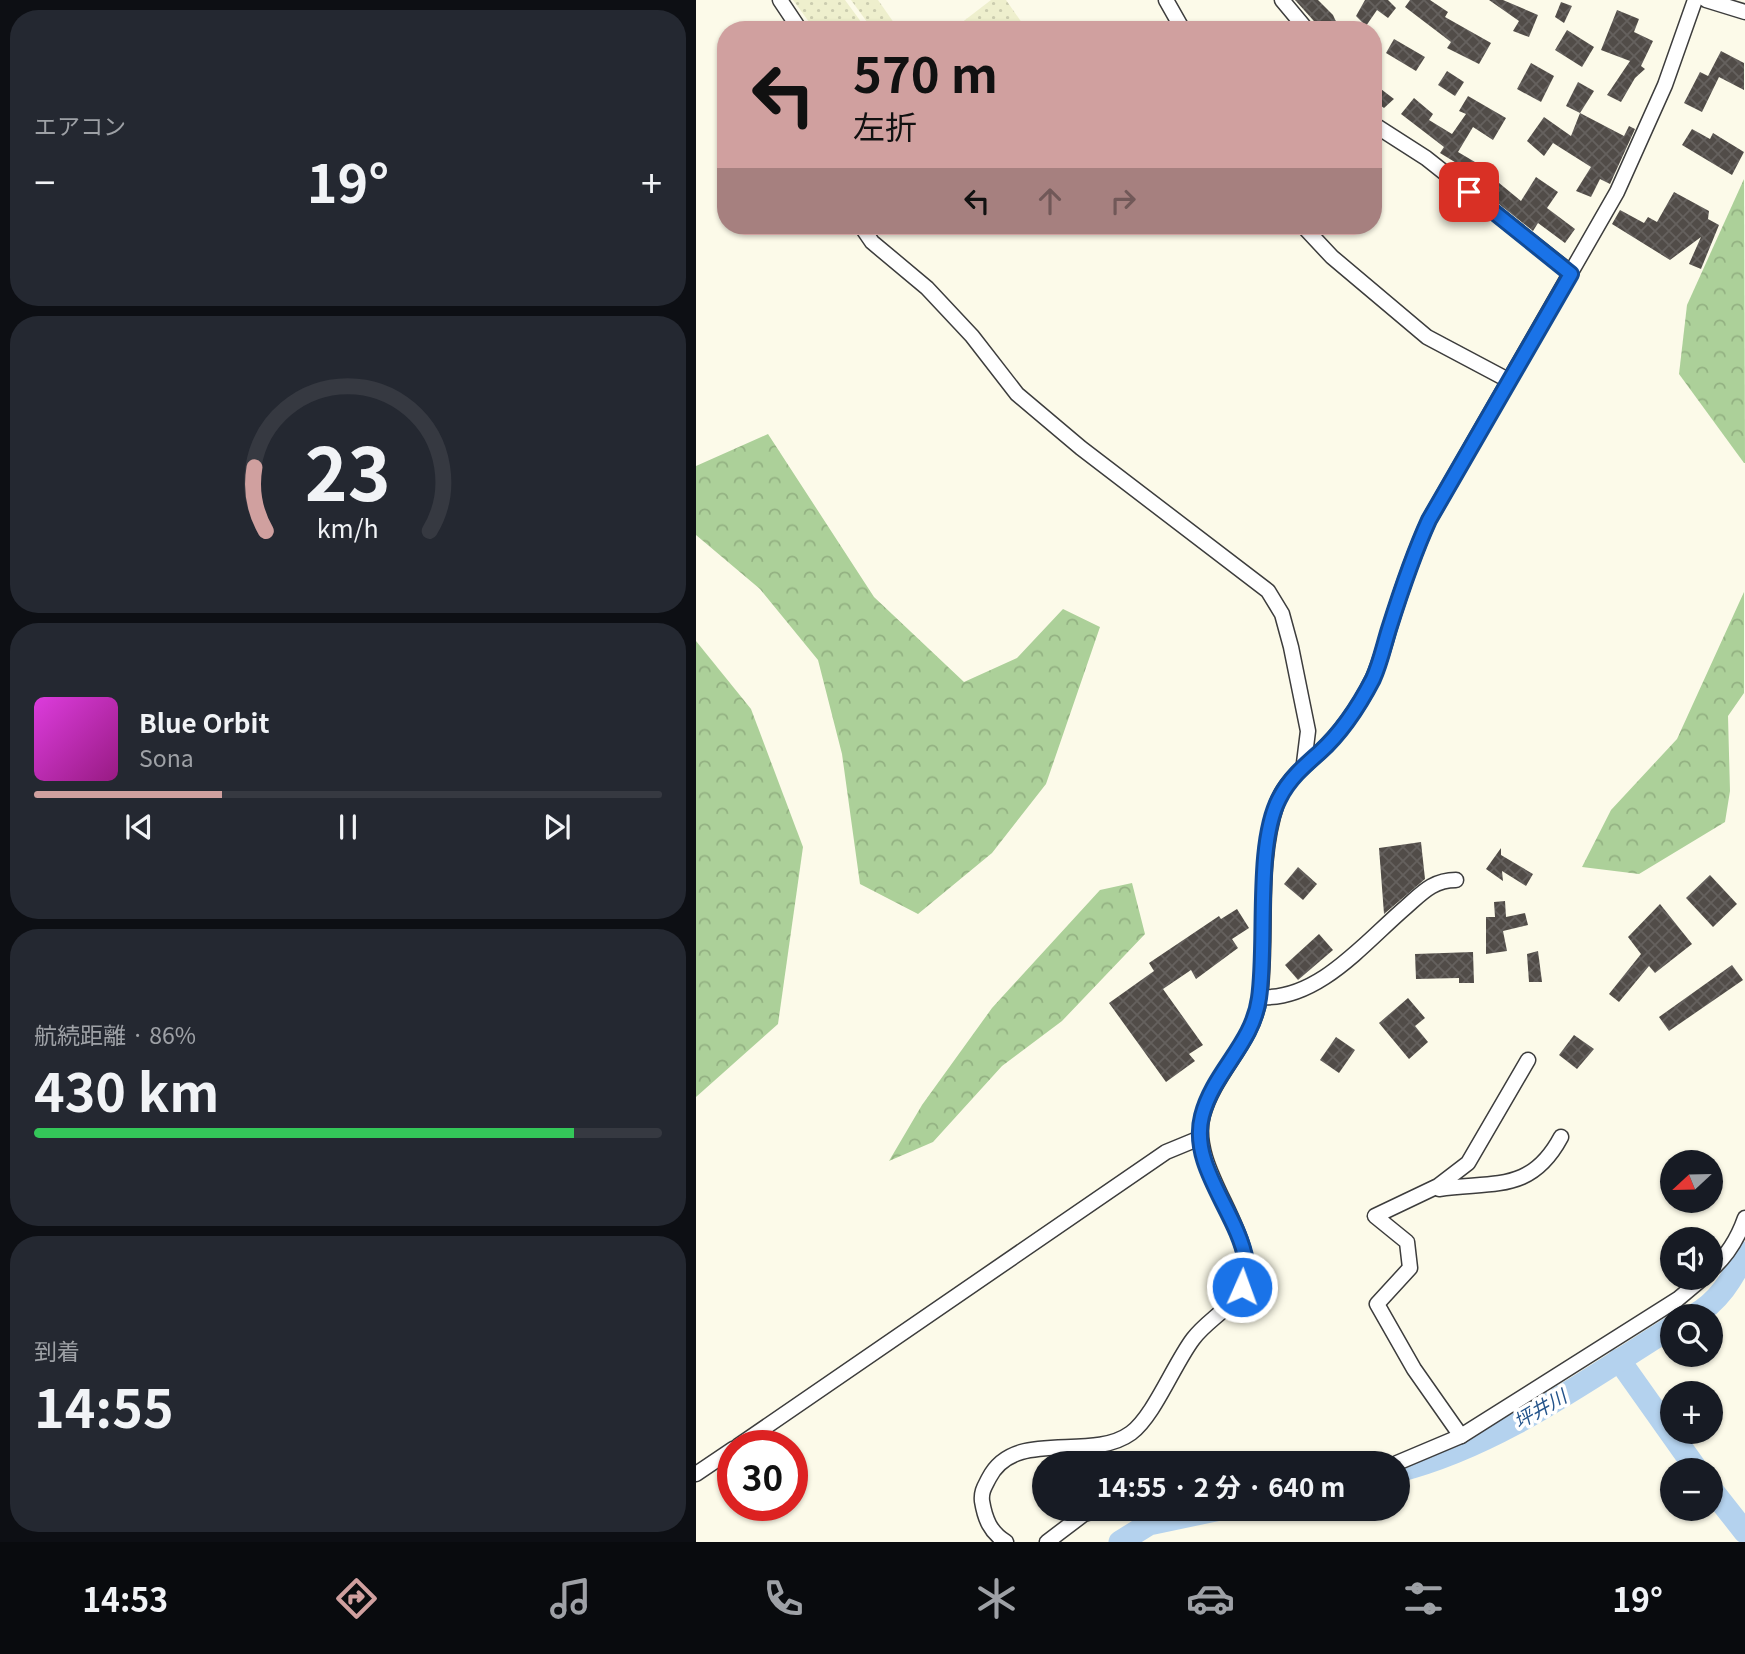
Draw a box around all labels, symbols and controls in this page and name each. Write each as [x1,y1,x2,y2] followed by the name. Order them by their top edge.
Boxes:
[853,36,998,107] text: 570 m
[738,49,829,140] icon: left
[853,102,917,148] text: 左折
[34,108,126,142] text: エアコン
[307,143,389,218] text: 19°
[34,153,55,208] text: −
[641,153,662,208] text: +
[1439,162,1499,222] pin
[1450,173,1488,211] icon: arrive
[958,182,996,220] icon: left
[1031,182,1069,220] icon: ahead
[1104,182,1142,220] icon: right
[305,417,391,522] text: 23
[317,508,379,544] text: km/h
[139,703,269,740] text: Blue Orbit
[139,740,194,774] text: Sona
[120,808,158,846] icon: previous
[329,808,367,846] icon: pause
[538,808,576,846] icon: next
[34,1017,196,1051] text: 航続距離 · 86%
[34,1052,219,1127] text: 430 km
[1660,1150,1723,1213] north arrow
[1660,1150,1723,1521] map controls
[1660,1227,1723,1290] button: sound
[1205,1250,1279,1324] position arrow
[1660,1304,1723,1367] button: search
[34,1333,80,1367] text: 到着
[34,1368,174,1443] text: 14:55
[1508,1381,1572,1434] water label: 坪井川
[1660,1381,1723,1444] button: +
[717,1430,808,1521] speed limit sign: 30
[1660,1458,1723,1521] button: −
[1097,1467,1345,1504] text: 14:55 · 2 分 · 640 m
[332,1574,381,1623] icon: directions
[546,1574,595,1623] icon: music
[759,1574,808,1623] icon: phone
[972,1574,1021,1623] icon: climate
[1186,1574,1235,1623] icon: car
[1399,1574,1448,1623] icon: filters
[82,1575,168,1621] text: 14:53
[1612,1575,1663,1621] text: 19°

